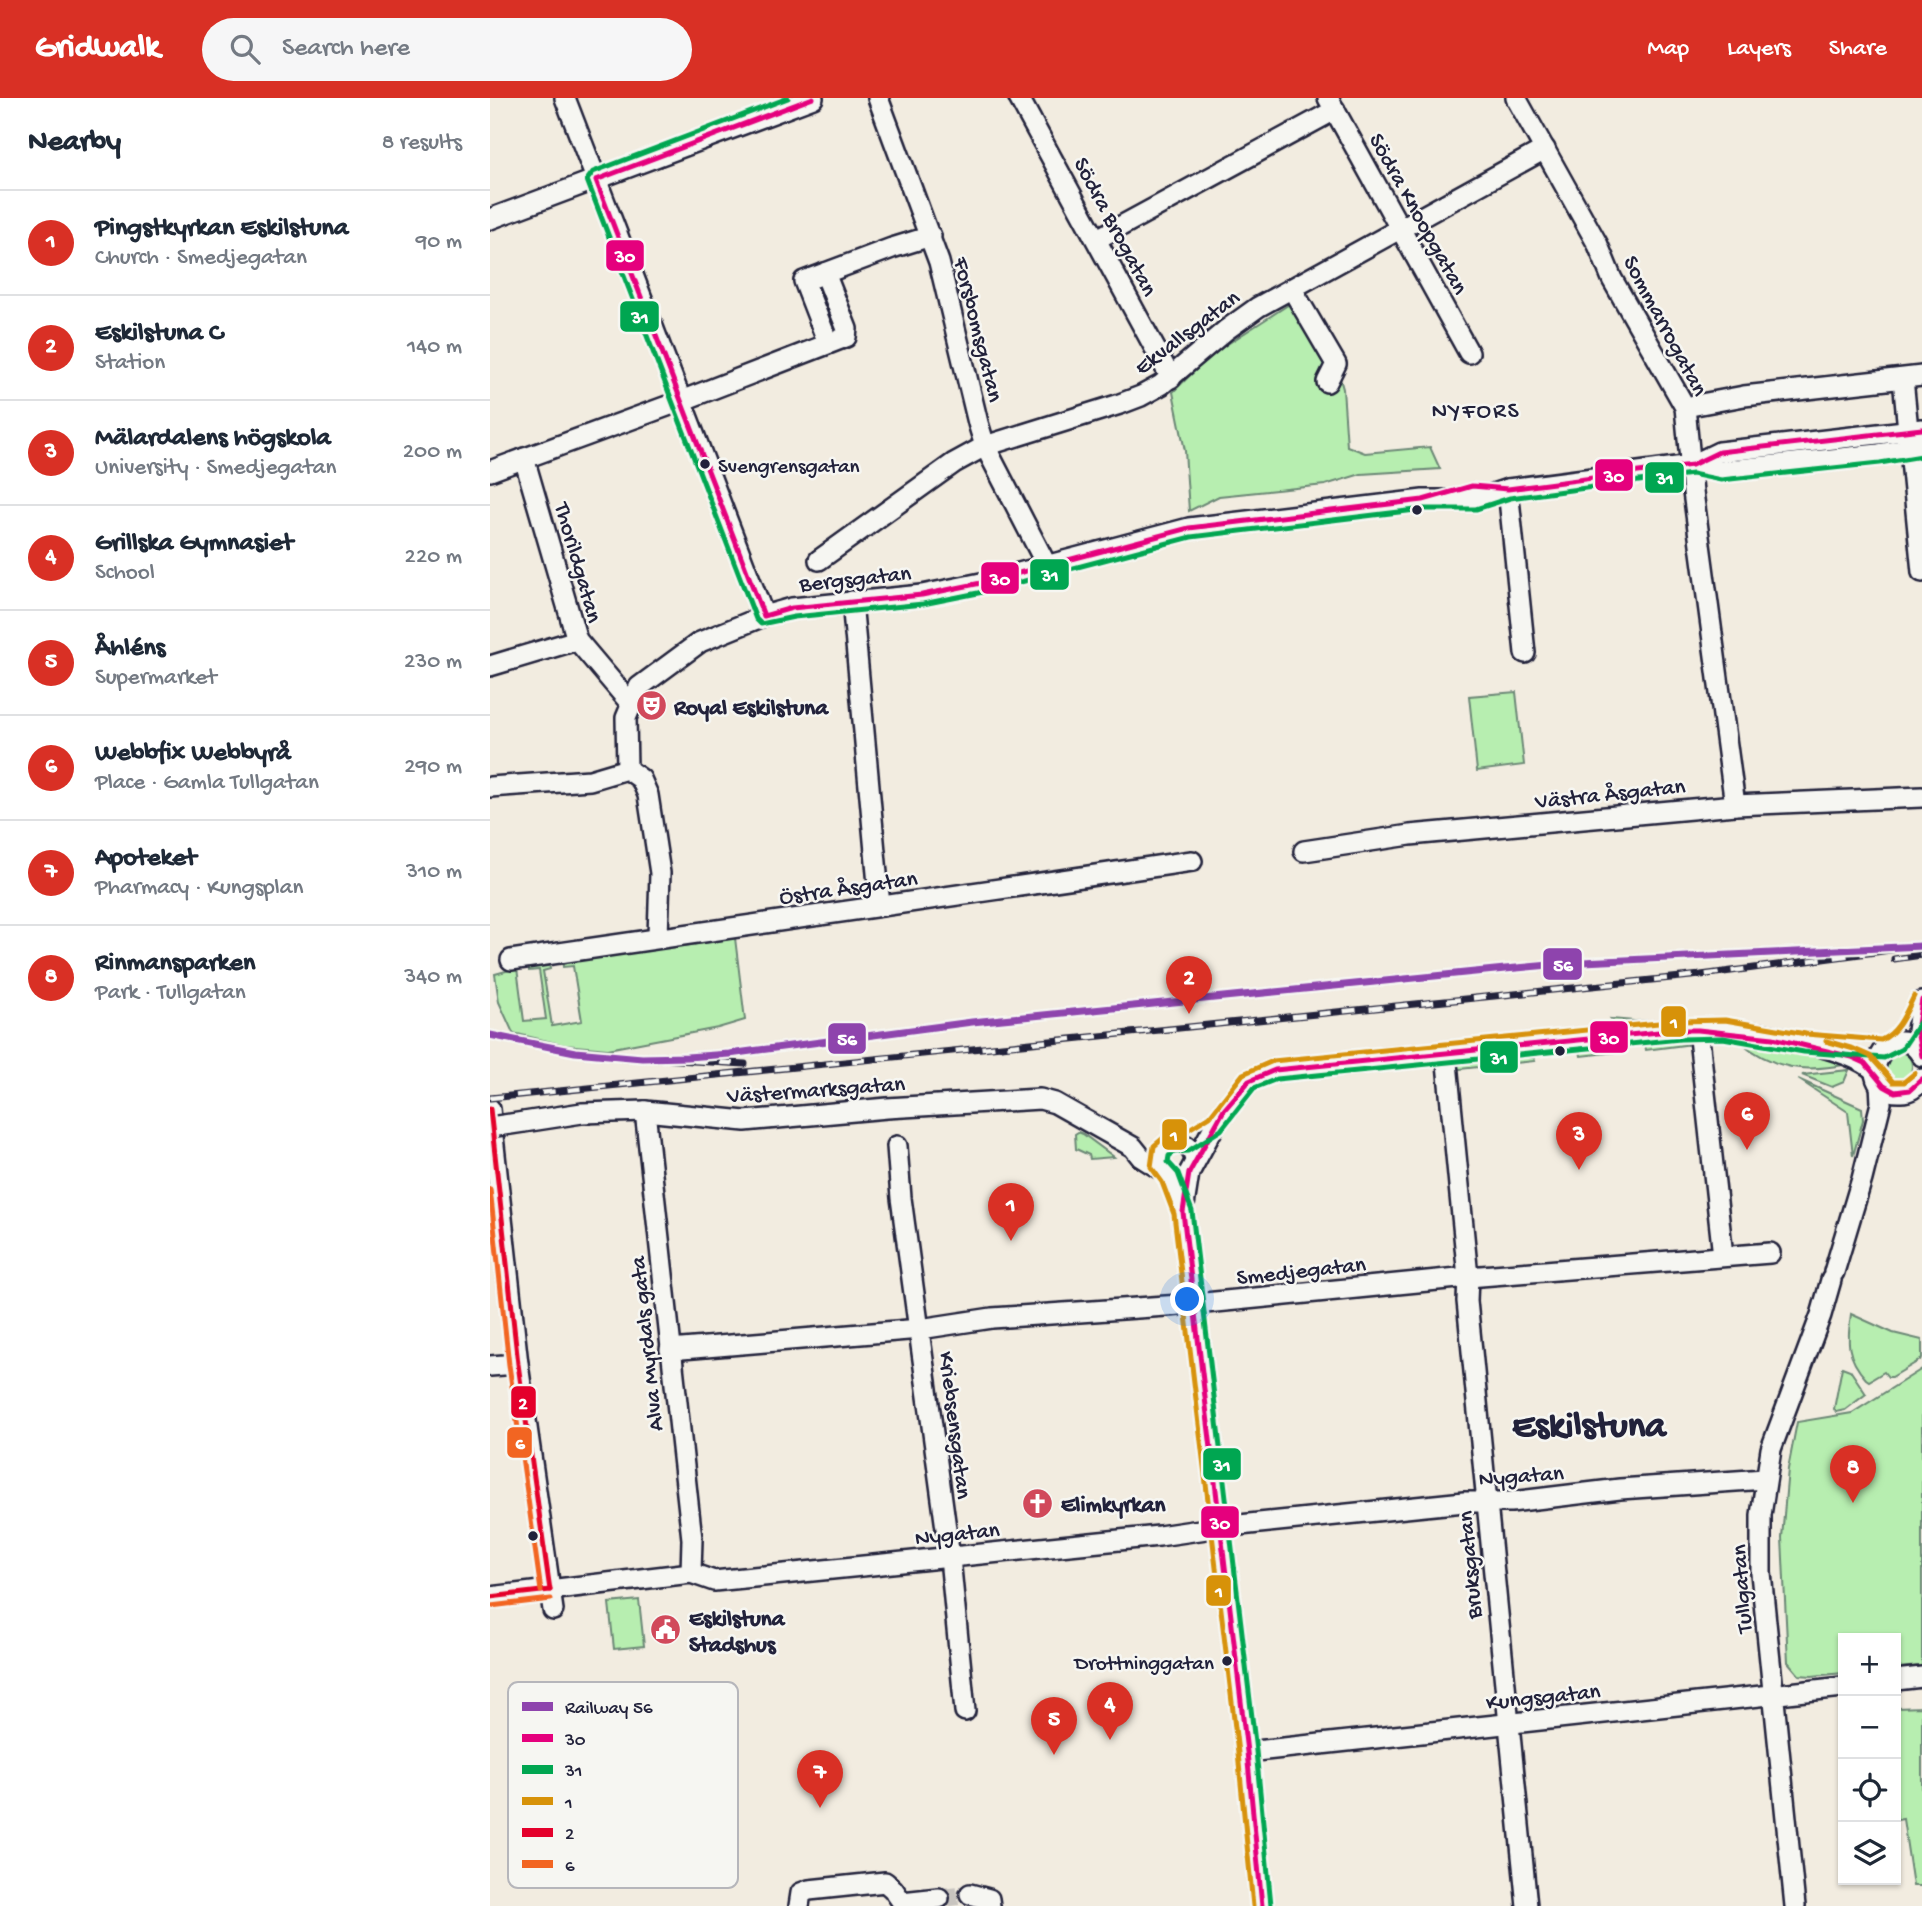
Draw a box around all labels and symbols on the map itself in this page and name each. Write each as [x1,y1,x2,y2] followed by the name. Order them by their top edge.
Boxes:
[1361,129,1472,300] street label: Södra Knoopgatan
[1066,154,1162,302] street label: Södra Brogatan
[605,239,645,272] line badge: 30
[614,247,636,270] text: 30
[1616,252,1712,402] street label: Sommarrogatan
[945,254,1008,405] street label: Forsbomsgatan
[1130,285,1246,382] street label: Ekvallsgatan
[619,300,660,333] line badge: 31
[630,308,649,331] text: 31
[1431,398,1521,427] district label: NYFORS
[718,456,860,481] place label: Svengrensgatan
[698,457,712,471] marker: Svengrensgatan
[1594,458,1634,492] line badge: 30
[1644,461,1685,494] line badge: 31
[1603,467,1625,490] text: 30
[1655,469,1674,492] text: 31
[546,498,607,626] street label: Thorildgatan
[1410,503,1424,517] unlabelled marker
[1029,558,1070,591] line badge: 31
[797,561,913,600] street label: Bergsgatan
[980,561,1020,595] line badge: 30
[1040,566,1059,589] text: 31
[989,570,1011,593] text: 30
[634,689,668,723] theatre icon: Royal Eskilstuna
[673,696,829,723] place label: Royal Eskilstuna
[1533,773,1687,817] street label: Västra Åsgatan
[778,865,919,913] street label: Östra Åsgatan
[1542,947,1583,981] line badge: 56
[1166,956,1212,1014] pin: 2
[1553,956,1573,979] text: 56
[1660,1005,1687,1038] line badge: 1
[1669,1013,1678,1036] text: 1
[1589,1020,1629,1054] line badge: 30
[827,1022,867,1055] line badge: 56
[1598,1029,1620,1052] text: 30
[837,1030,857,1053] text: 56
[1479,1040,1519,1074] line badge: 31
[1553,1044,1567,1058] unlabelled marker
[1489,1049,1508,1072] text: 31
[725,1072,906,1111] street label: Västermarksgatan
[1724,1092,1770,1150] pin: 6
[1556,1112,1602,1170] pin: 3
[1161,1118,1188,1151] line badge: 1
[1169,1126,1178,1149] text: 1
[988,1183,1034,1241] pin: 1
[1235,1252,1367,1293] street label: Smedjegatan
[626,1254,671,1432] street label: Alva Myrdals gata
[1170,1282,1204,1316] your location
[931,1350,976,1501] street label: Kriebsensgatan
[510,1385,537,1419] line badge: 2
[518,1394,528,1417] text: 2
[1512,1406,1668,1450] district label: Eskilstuna
[506,1426,533,1459] line badge: 6
[515,1434,525,1457] text: 6
[1830,1445,1876,1503] pin: 8
[1202,1447,1242,1481] line badge: 31
[1212,1456,1231,1479] text: 31
[1478,1461,1565,1494] street label: Nygatan
[1021,1486,1055,1520] church icon: Elimkyrkan
[1061,1493,1166,1520] place label: Elimkyrkan
[1200,1505,1240,1539] line badge: 30
[1453,1509,1490,1621] street label: Bruksgatan
[1209,1514,1231,1537] text: 30
[914,1518,1001,1553] street label: Nygatan
[526,1529,540,1543] unlabelled marker
[1727,1543,1760,1636] street label: Tullgatan
[1205,1574,1232,1607] line badge: 1
[1214,1582,1223,1605] text: 1
[689,1607,786,1660] place label: Eskilstuna Stadshus
[649,1613,683,1647] public building icon: Eskilstuna Stadshus
[1073,1653,1214,1678] place label: Drottninggatan
[1220,1654,1234,1668] marker: Drottninggatan
[1485,1679,1602,1718] street label: Kungsgatan
[508,1682,738,1888] legend
[1087,1682,1133,1740] pin: 4
[1031,1697,1077,1755] pin: 5
[565,1698,653,1721] text: Railway 56
[564,1730,586,1753] text: 30
[797,1750,843,1808] pin: 7
[564,1761,583,1784] text: 31
[564,1793,573,1816] text: 1
[565,1824,574,1847] text: 2
[565,1856,575,1879] text: 6

